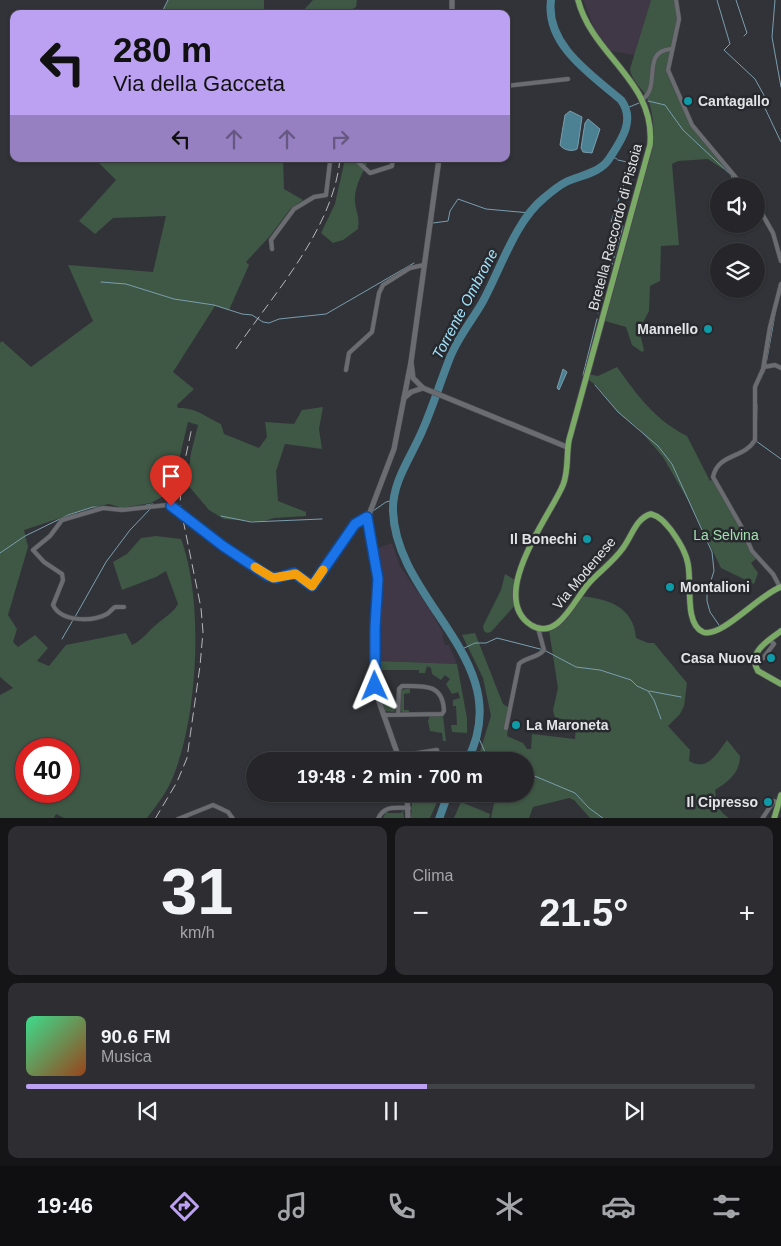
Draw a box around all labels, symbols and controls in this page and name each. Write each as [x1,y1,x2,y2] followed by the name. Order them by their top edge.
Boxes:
[30,30,95,95] icon: left
[113,30,212,69] text: 280 m
[113,71,285,96] text: Via della Gacceta
[698,93,770,109] place label: Cantagallo
[682,95,694,107] marker: Cantagallo
[167,125,195,153] icon: left
[220,125,248,153] icon: ahead
[273,125,301,153] icon: ahead
[326,125,354,153] icon: right
[585,142,645,312] street label: Bretella Raccordo di Pistoia
[710,178,765,298] map controls
[710,178,765,233] button: sound
[710,243,765,298] button: layers
[428,246,501,362] water label: Torrente Ombrone
[637,321,698,337] place label: Mannello
[702,323,714,335] marker: Mannello
[150,455,192,506] pin
[157,462,185,490] icon: arrive
[693,527,759,543] park label: La Selvina
[510,531,577,547] place label: Il Bonechi
[581,533,593,545] marker: Il Bonechi
[549,534,619,612] street label: Via Modenese
[680,579,750,595] place label: Montalioni
[664,581,676,593] marker: Montalioni
[681,650,761,666] place label: Casa Nuova
[765,652,777,664] marker: Casa Nuova
[348,659,400,711] position arrow
[526,717,609,733] place label: La Maroneta
[510,719,522,731] marker: La Maroneta
[15,738,80,803] speed limit sign: 40
[297,766,483,787] text: 19:48 · 2 min · 700 m
[686,794,758,810] place label: Il Cipresso
[762,796,774,808] marker: Il Cipresso
[161,855,233,928] text: 31
[413,867,453,884] text: Clima
[539,892,628,934] text: 21.5°
[413,897,429,928] text: −
[739,897,755,928] text: +
[180,924,215,941] text: km/h
[101,1026,171,1047] text: 90.6 FM
[101,1048,152,1065] text: Musica
[134,1097,162,1125] icon: previous
[377,1097,405,1125] icon: pause
[620,1097,648,1125] icon: next
[167,1189,202,1224] icon: directions
[275,1189,310,1224] icon: music
[384,1189,419,1224] icon: phone
[492,1189,527,1224] icon: climate
[601,1189,636,1224] icon: car
[709,1189,744,1224] icon: filters
[37,1193,93,1218] text: 19:46

